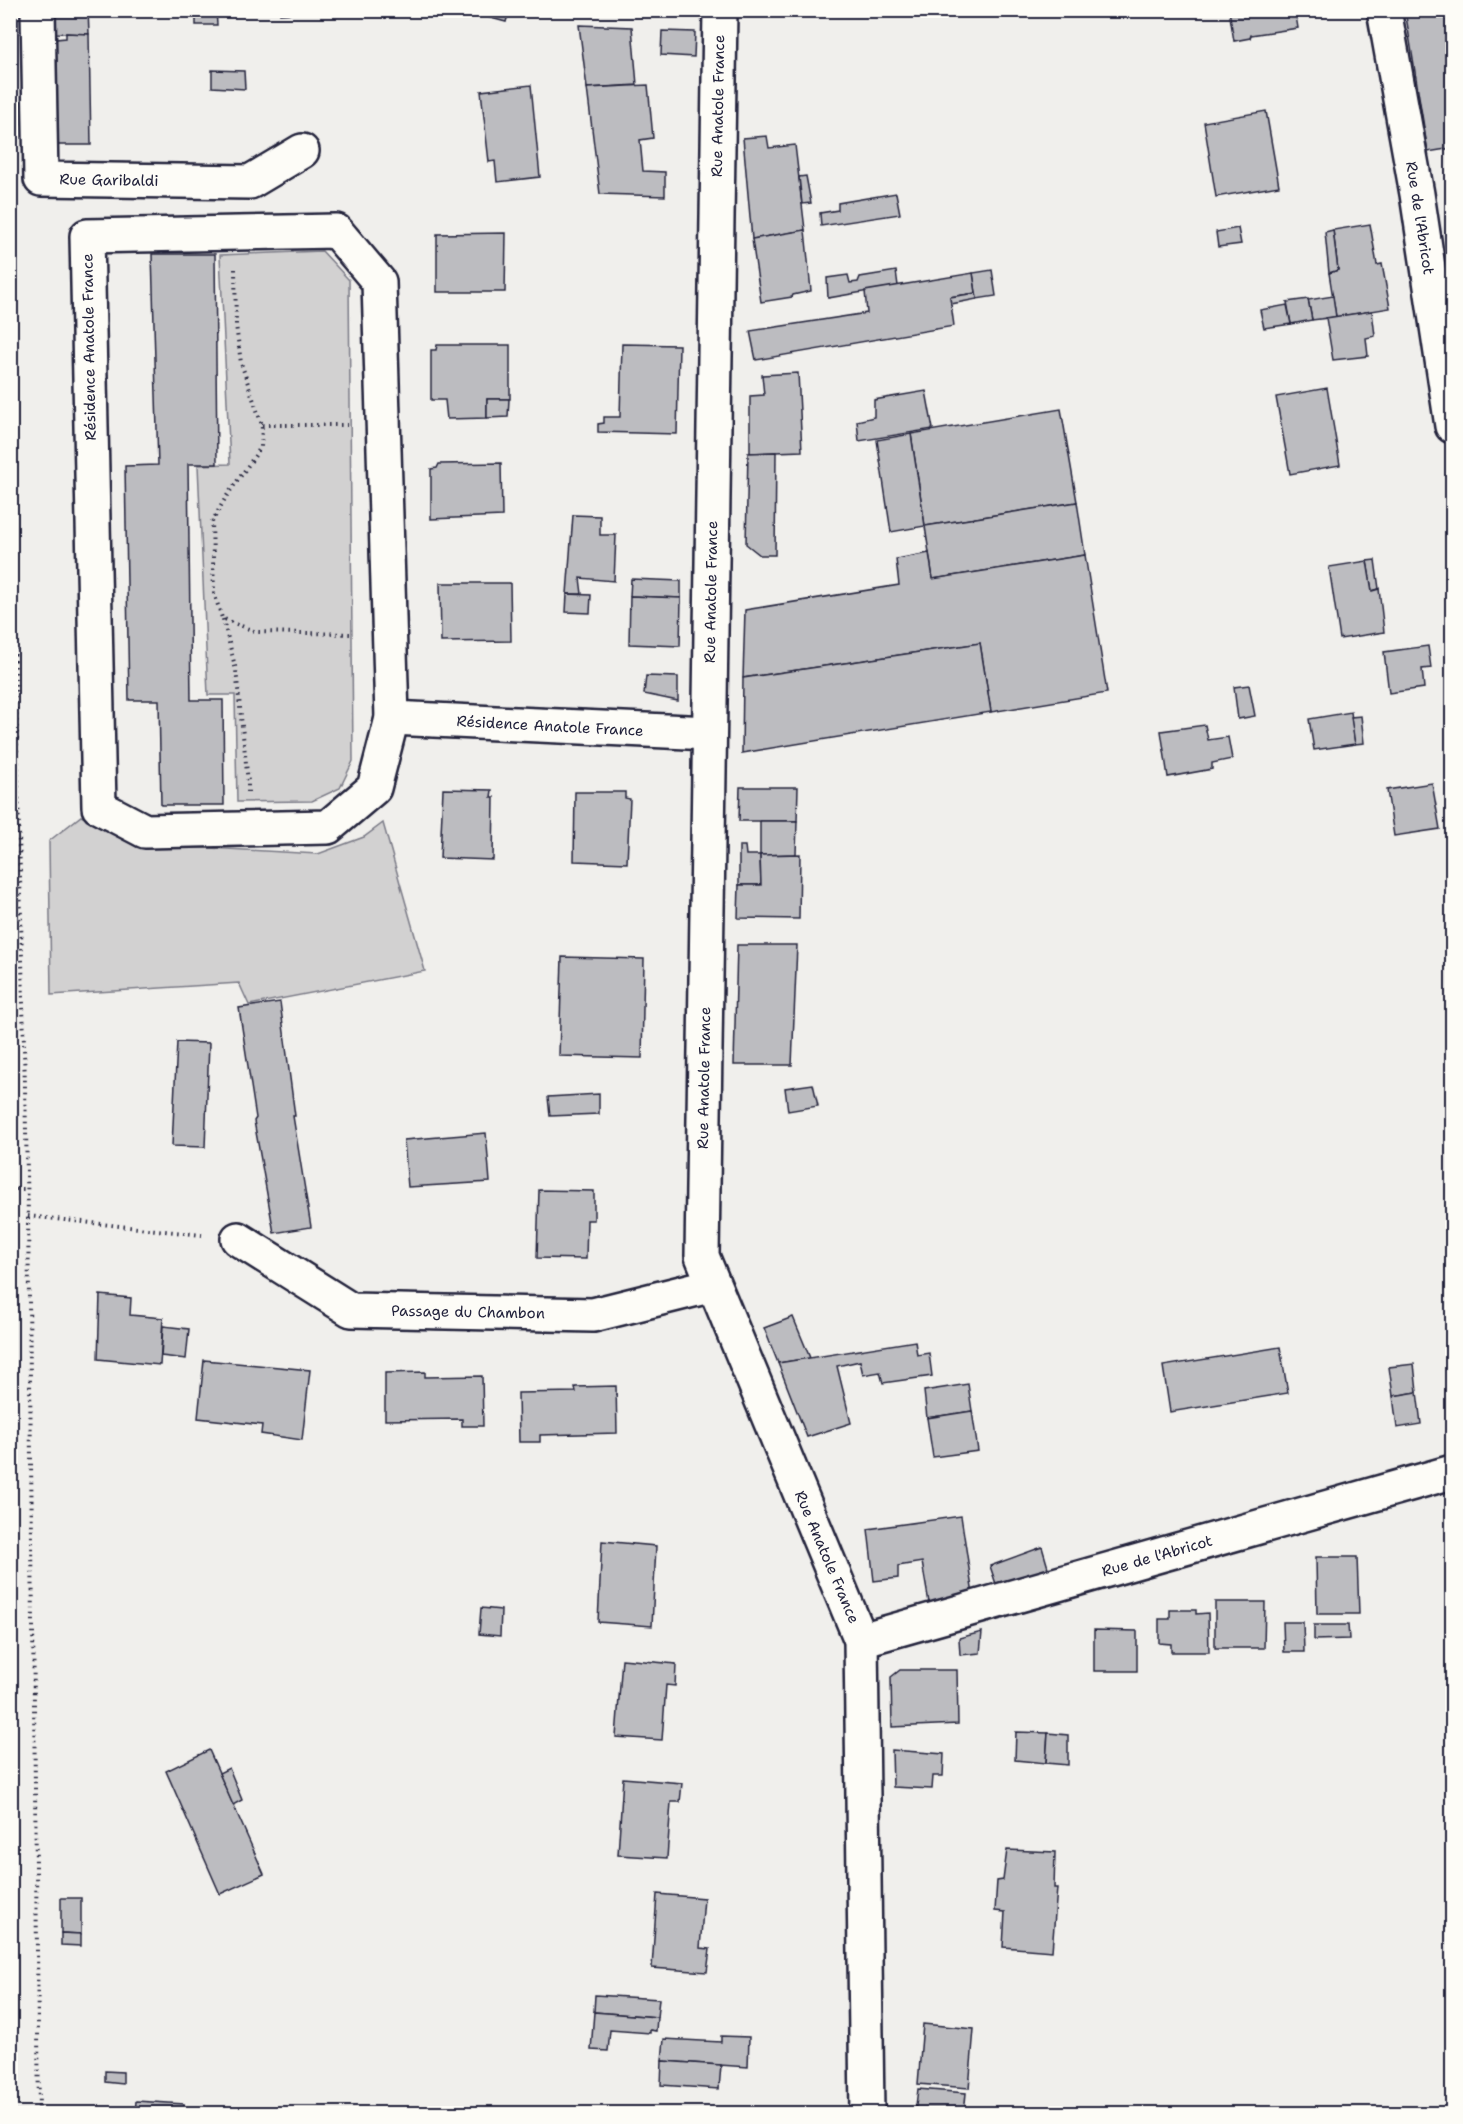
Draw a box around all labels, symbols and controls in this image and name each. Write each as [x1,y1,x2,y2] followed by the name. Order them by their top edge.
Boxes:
[707,35,729,177] street label: Rue Anatole France
[1401,160,1439,276] street label: Rue de l'Abricot
[59,169,159,191] street label: Rue Garibaldi
[77,253,101,441] street label: Résidence Anatole France
[700,521,722,663] street label: Rue Anatole France
[456,711,644,741] street label: Résidence Anatole France
[693,1007,715,1149] street label: Rue Anatole France
[391,1301,545,1323] street label: Passage du Chambon
[790,1488,864,1626] street label: Rue Anatole France
[1099,1531,1215,1581] street label: Rue de l'Abricot

